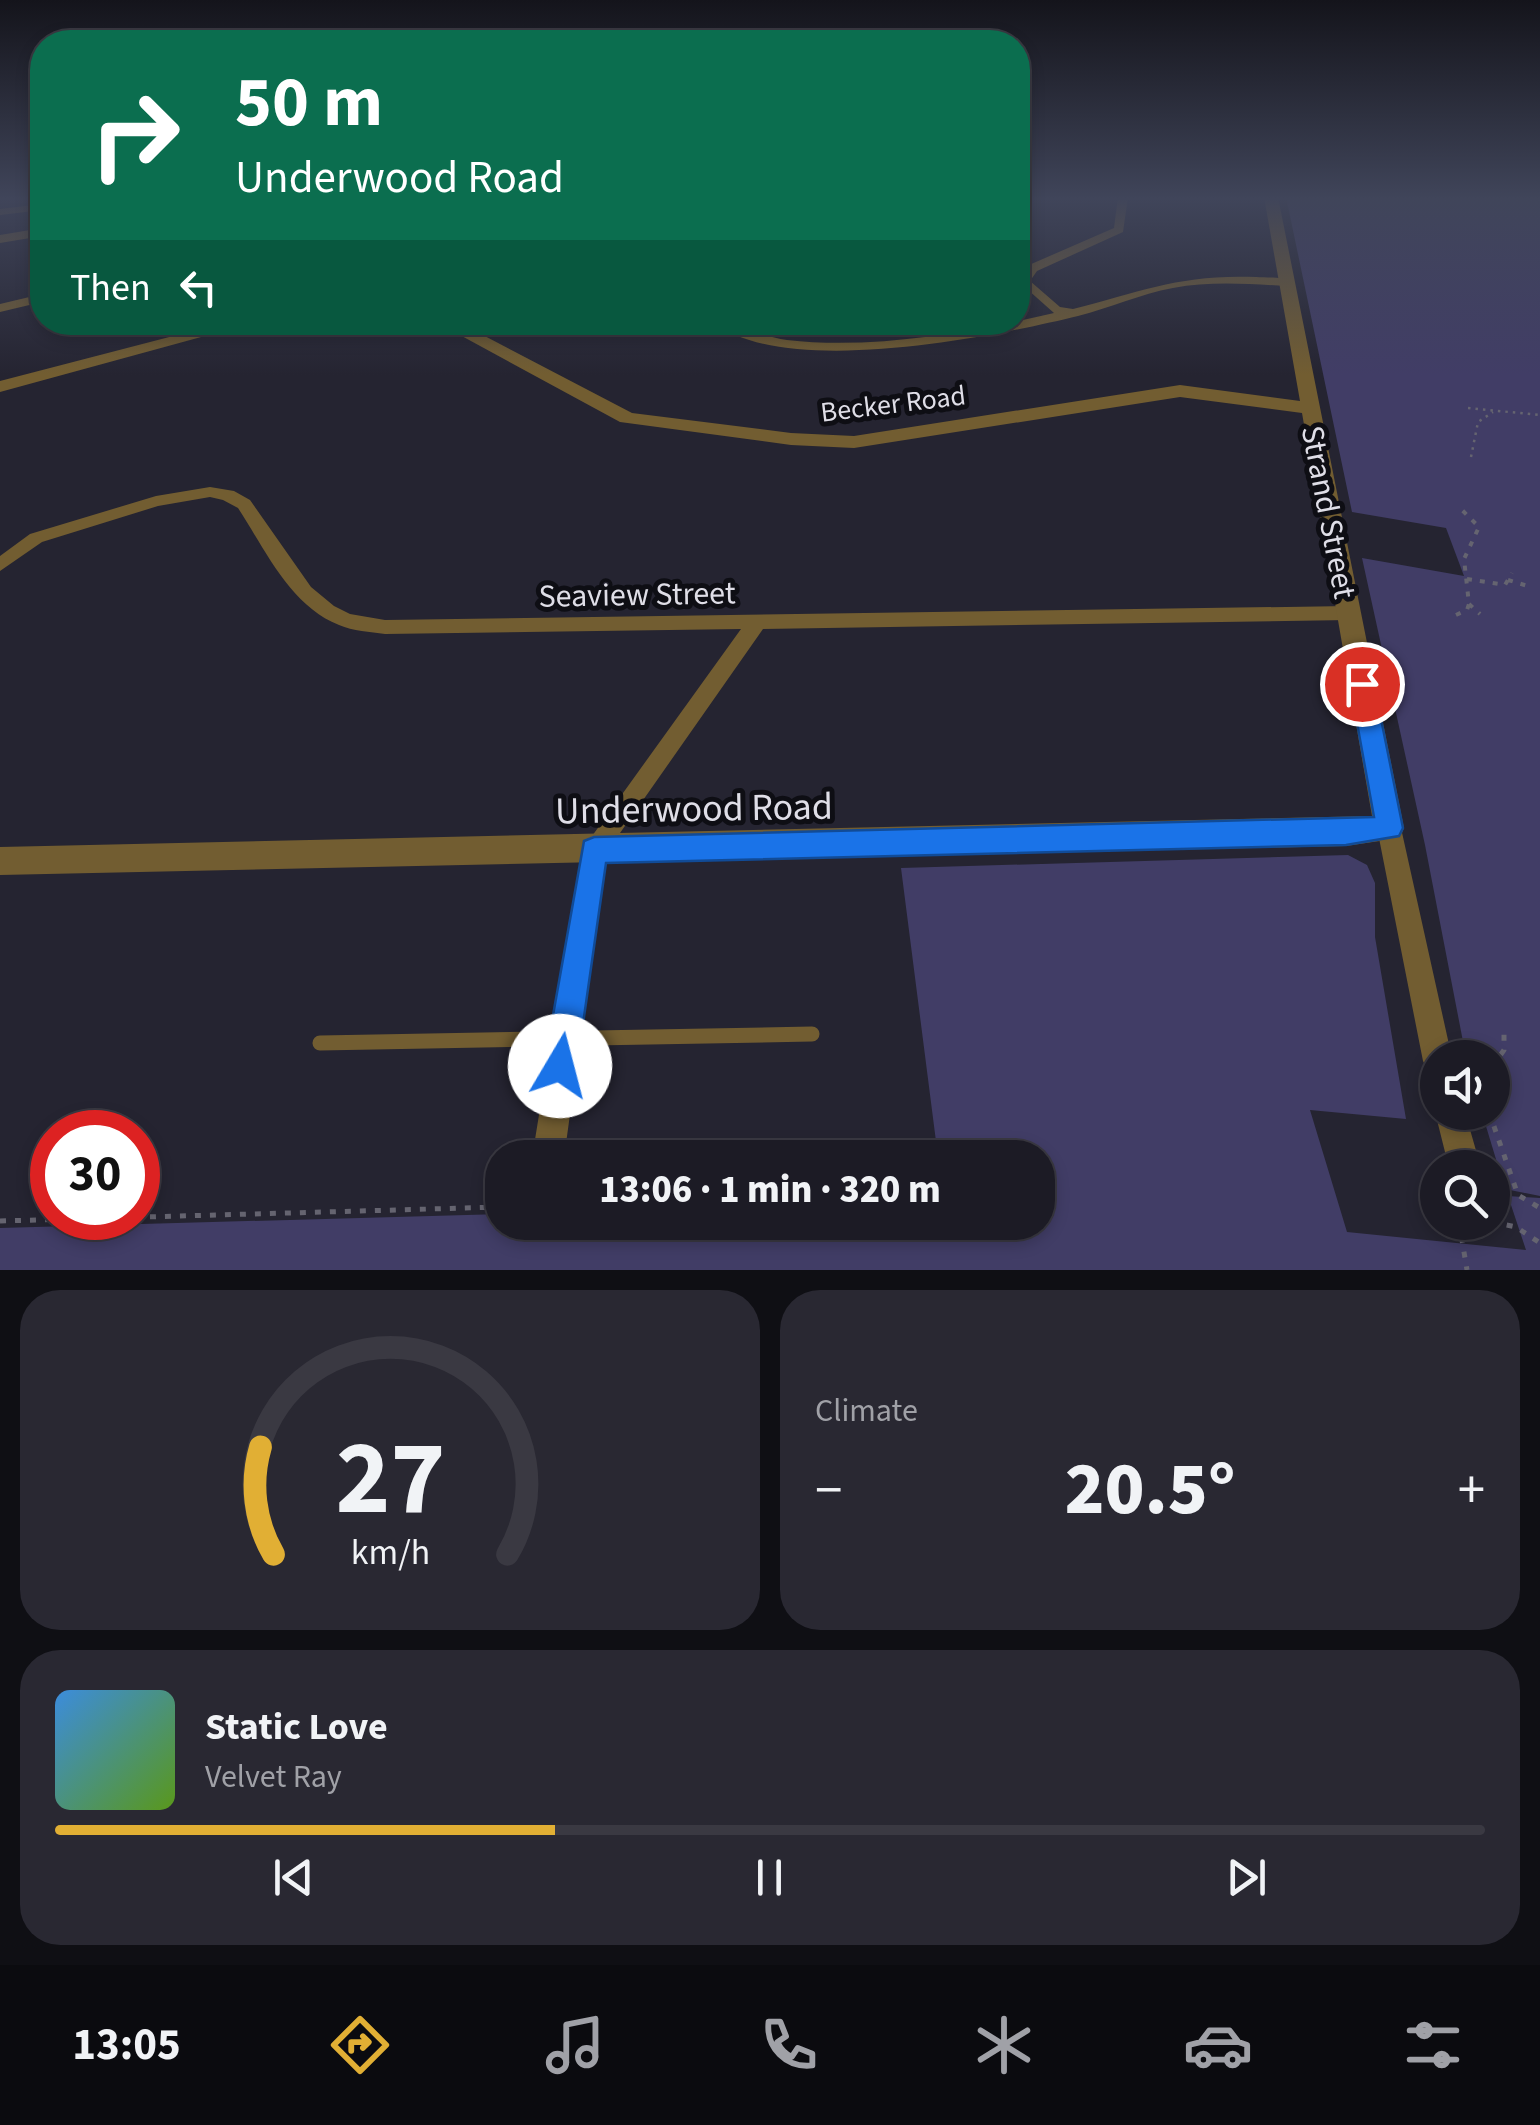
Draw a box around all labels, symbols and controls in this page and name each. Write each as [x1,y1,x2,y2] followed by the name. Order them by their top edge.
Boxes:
[235,53,383,153] text: 50 m
[70,70,200,200] icon: right
[235,146,564,210] text: Underwood Road
[171,260,226,315] icon: left
[70,261,151,315] text: Then
[818,375,968,433] street label: Becker Road
[1289,422,1367,603] street label: Strand Street
[538,570,736,620] street label: Seaview Street
[1320,642,1405,727] pin
[1335,657,1390,712] icon: arrive
[555,780,833,838] street label: Underwood Road
[508,1014,612,1118] position arrow
[1420,1040,1510,1240] map controls
[1420,1040,1510,1130] button: sound
[30,1110,160,1240] speed limit sign: 30
[1420,1150,1510,1240] button: search
[599,1163,941,1217] text: 13:06 · 1 min · 320 m
[815,1388,918,1434] text: Climate
[335,1406,445,1554] text: 27
[1064,1436,1236,1543] text: 20.5°
[815,1452,842,1530] text: −
[1458,1452,1485,1530] text: +
[350,1527,430,1578] text: km/h
[205,1700,388,1754] text: Static Love
[205,1754,342,1800] text: Velvet Ray
[266,1850,321,1905] icon: previous
[742,1850,797,1905] icon: pause
[1219,1850,1274,1905] icon: next
[325,2010,395,2080] icon: directions
[540,2010,610,2080] icon: music
[754,2010,824,2080] icon: phone
[969,2010,1039,2080] icon: climate
[1183,2010,1253,2080] icon: car
[1398,2010,1468,2080] icon: filters
[72,2013,181,2077] text: 13:05

